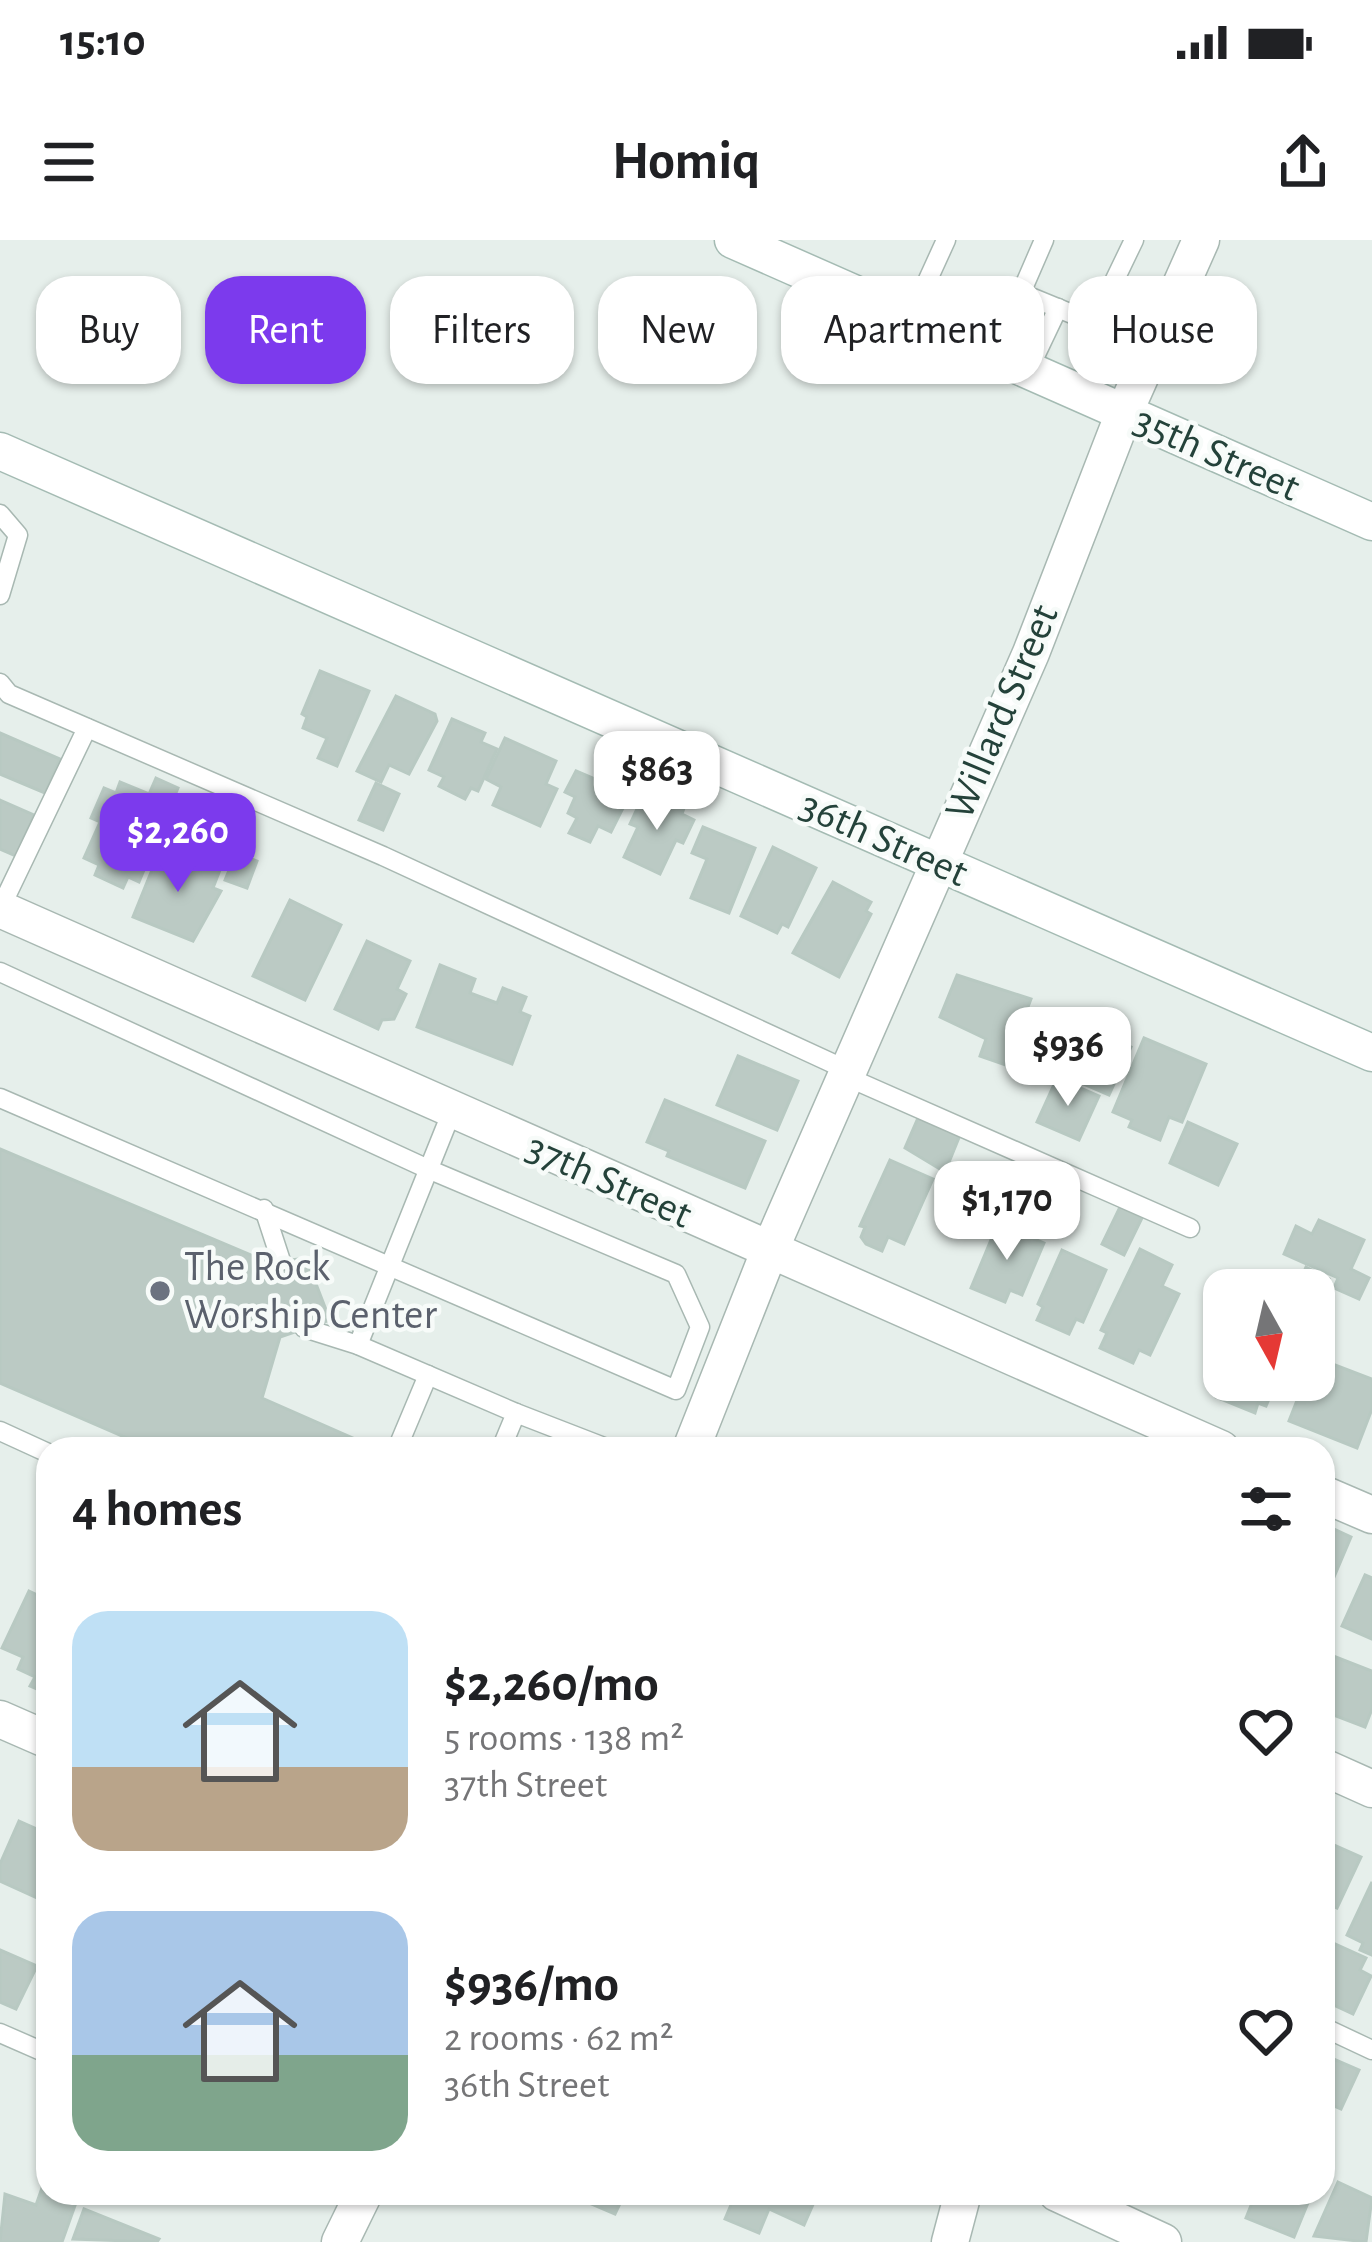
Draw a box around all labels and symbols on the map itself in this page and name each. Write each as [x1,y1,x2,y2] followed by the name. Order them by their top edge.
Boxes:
[1128,399,1306,509] street label: 35th Street
[938,599,1066,825] street label: Willard Street
[586,731,728,833] pin: $863
[794,784,974,894] street label: 36th Street
[80,793,276,895] pin: $2,260
[997,1007,1139,1109] pin: $936
[520,1126,698,1236] street label: 37th Street
[909,1161,1105,1263] pin: $1,170
[184,1246,437,1336] place label: The Rock Worship Center
[1203,1269,1335,1401] north arrow
[147,1278,173,1304] marker: The Rock Worship Center

